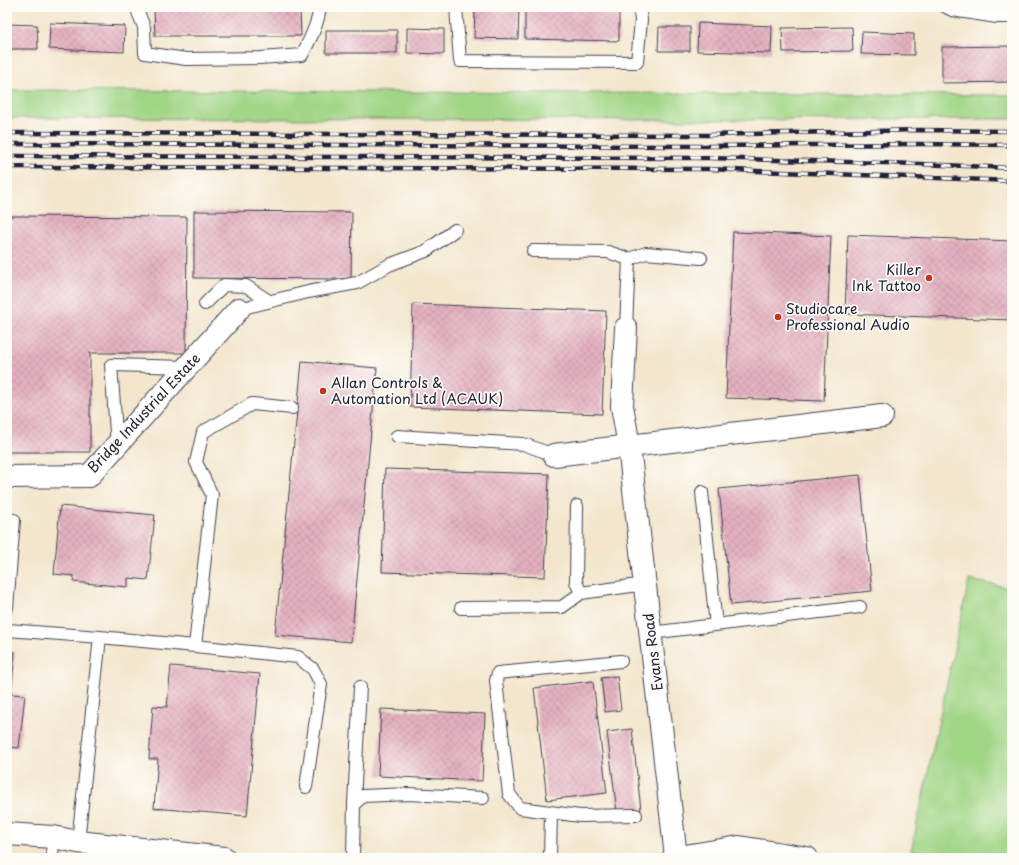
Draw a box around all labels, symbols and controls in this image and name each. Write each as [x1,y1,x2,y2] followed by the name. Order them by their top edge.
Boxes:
[852,259,921,296] place label: Killer Ink Tattoo
[924,273,934,283] marker: Killer Ink Tattoo
[786,298,910,335] place label: Studiocare Professional Audio
[773,312,783,322] marker: Studiocare Professional Audio
[82,348,205,477] street label: Bridge Industrial Estate
[331,372,503,409] place label: Allan Controls & Automation Ltd (ACAUK)
[318,386,328,396] marker: Allan Controls & Automation Ltd (ACAUK)
[637,612,668,692] street label: Evans Road

